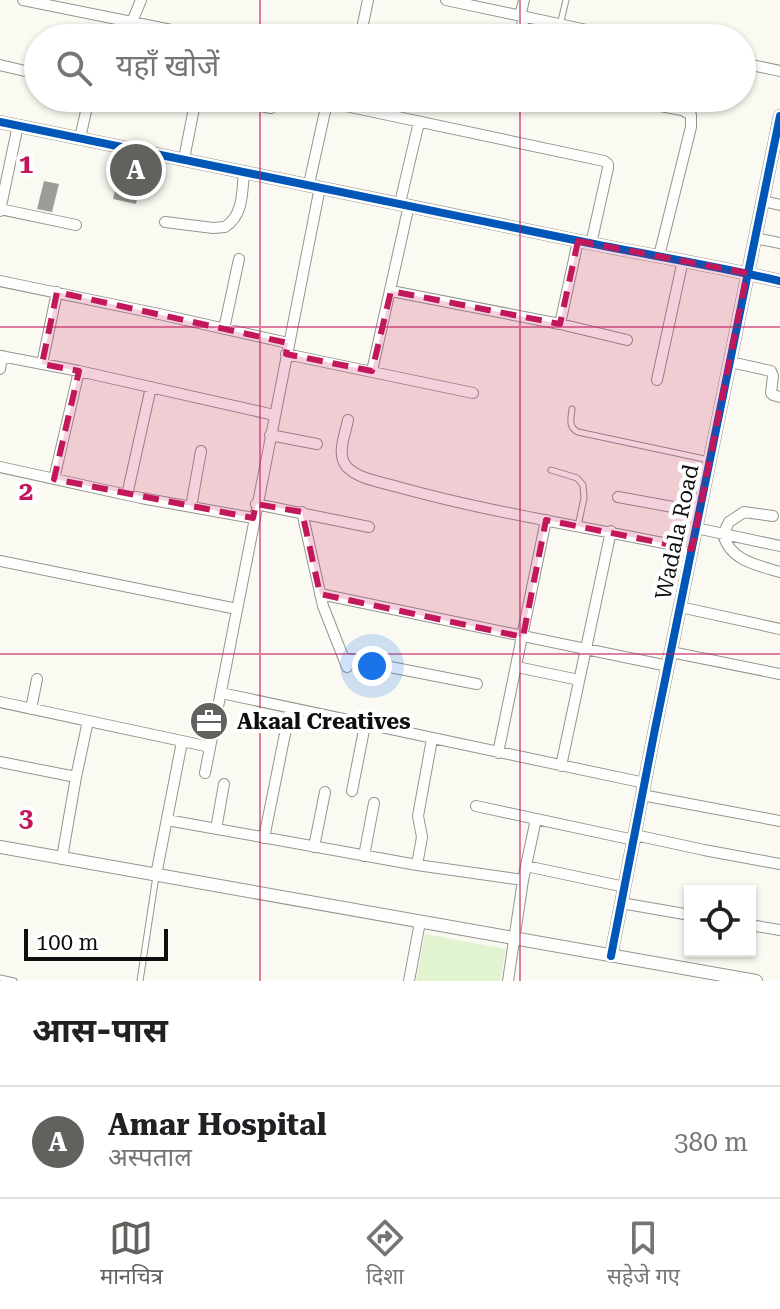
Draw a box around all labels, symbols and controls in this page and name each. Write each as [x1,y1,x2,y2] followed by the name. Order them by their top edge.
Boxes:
[24,24,756,112] search box
[52,46,96,90] icon: search
[116,48,219,83] text: यहाँ खोजें
[110,140,162,200] pin: A
[19,149,33,179] text: 1
[650,462,704,602] street label: Wadala Road
[19,476,33,506] text: 2
[352,646,392,686] your location
[188,700,230,742] office icon: Akaal Creatives
[237,709,411,734] place label: Akaal Creatives
[19,803,33,833] text: 3
[684,885,756,957] map controls
[684,885,756,957] button: locate
[24,925,168,961] scale bar
[36,930,99,955] text: 100 m
[32,1010,168,1050] text: आस-पास
[108,1107,327,1142] text: Amar Hospital
[49,1127,67,1157] text: A
[674,1127,748,1157] text: 380 m
[108,1142,192,1172] text: अस्पताल
[100,1216,163,1293] tab: मानचित्र
[363,1216,407,1293] tab: दिशा
[607,1216,680,1293] tab: सहेजे गए

